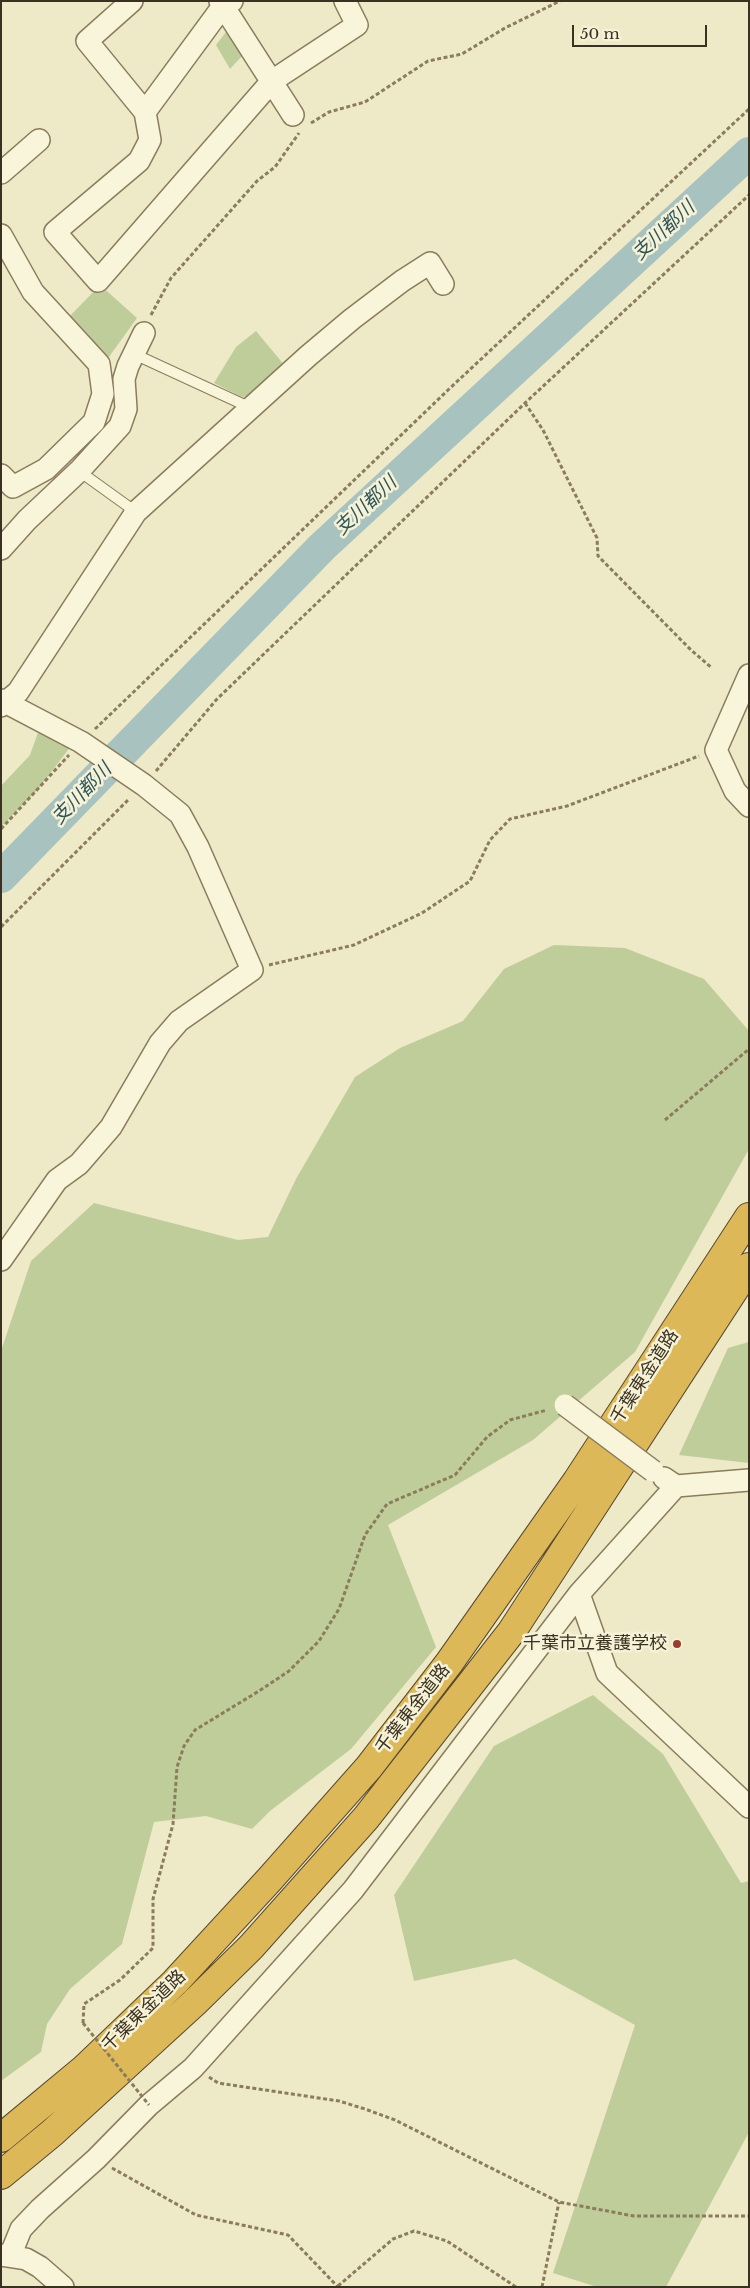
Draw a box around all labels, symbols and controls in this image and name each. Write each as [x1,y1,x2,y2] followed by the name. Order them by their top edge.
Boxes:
[575,15,710,47] scale bar
[580,24,620,43] text: 50 m
[628,197,700,265] water label: 支川都川
[330,472,402,540] water label: 支川都川
[47,759,117,829] water label: 支川都川
[607,1326,683,1428] street label: 千葉東金道路
[523,1633,667,1655] place label: 千葉市立養護学校
[671,1638,683,1650] marker: 千葉市立養護学校
[371,1660,455,1758] street label: 千葉東金道路
[98,1966,190,2056] street label: 千葉東金道路

